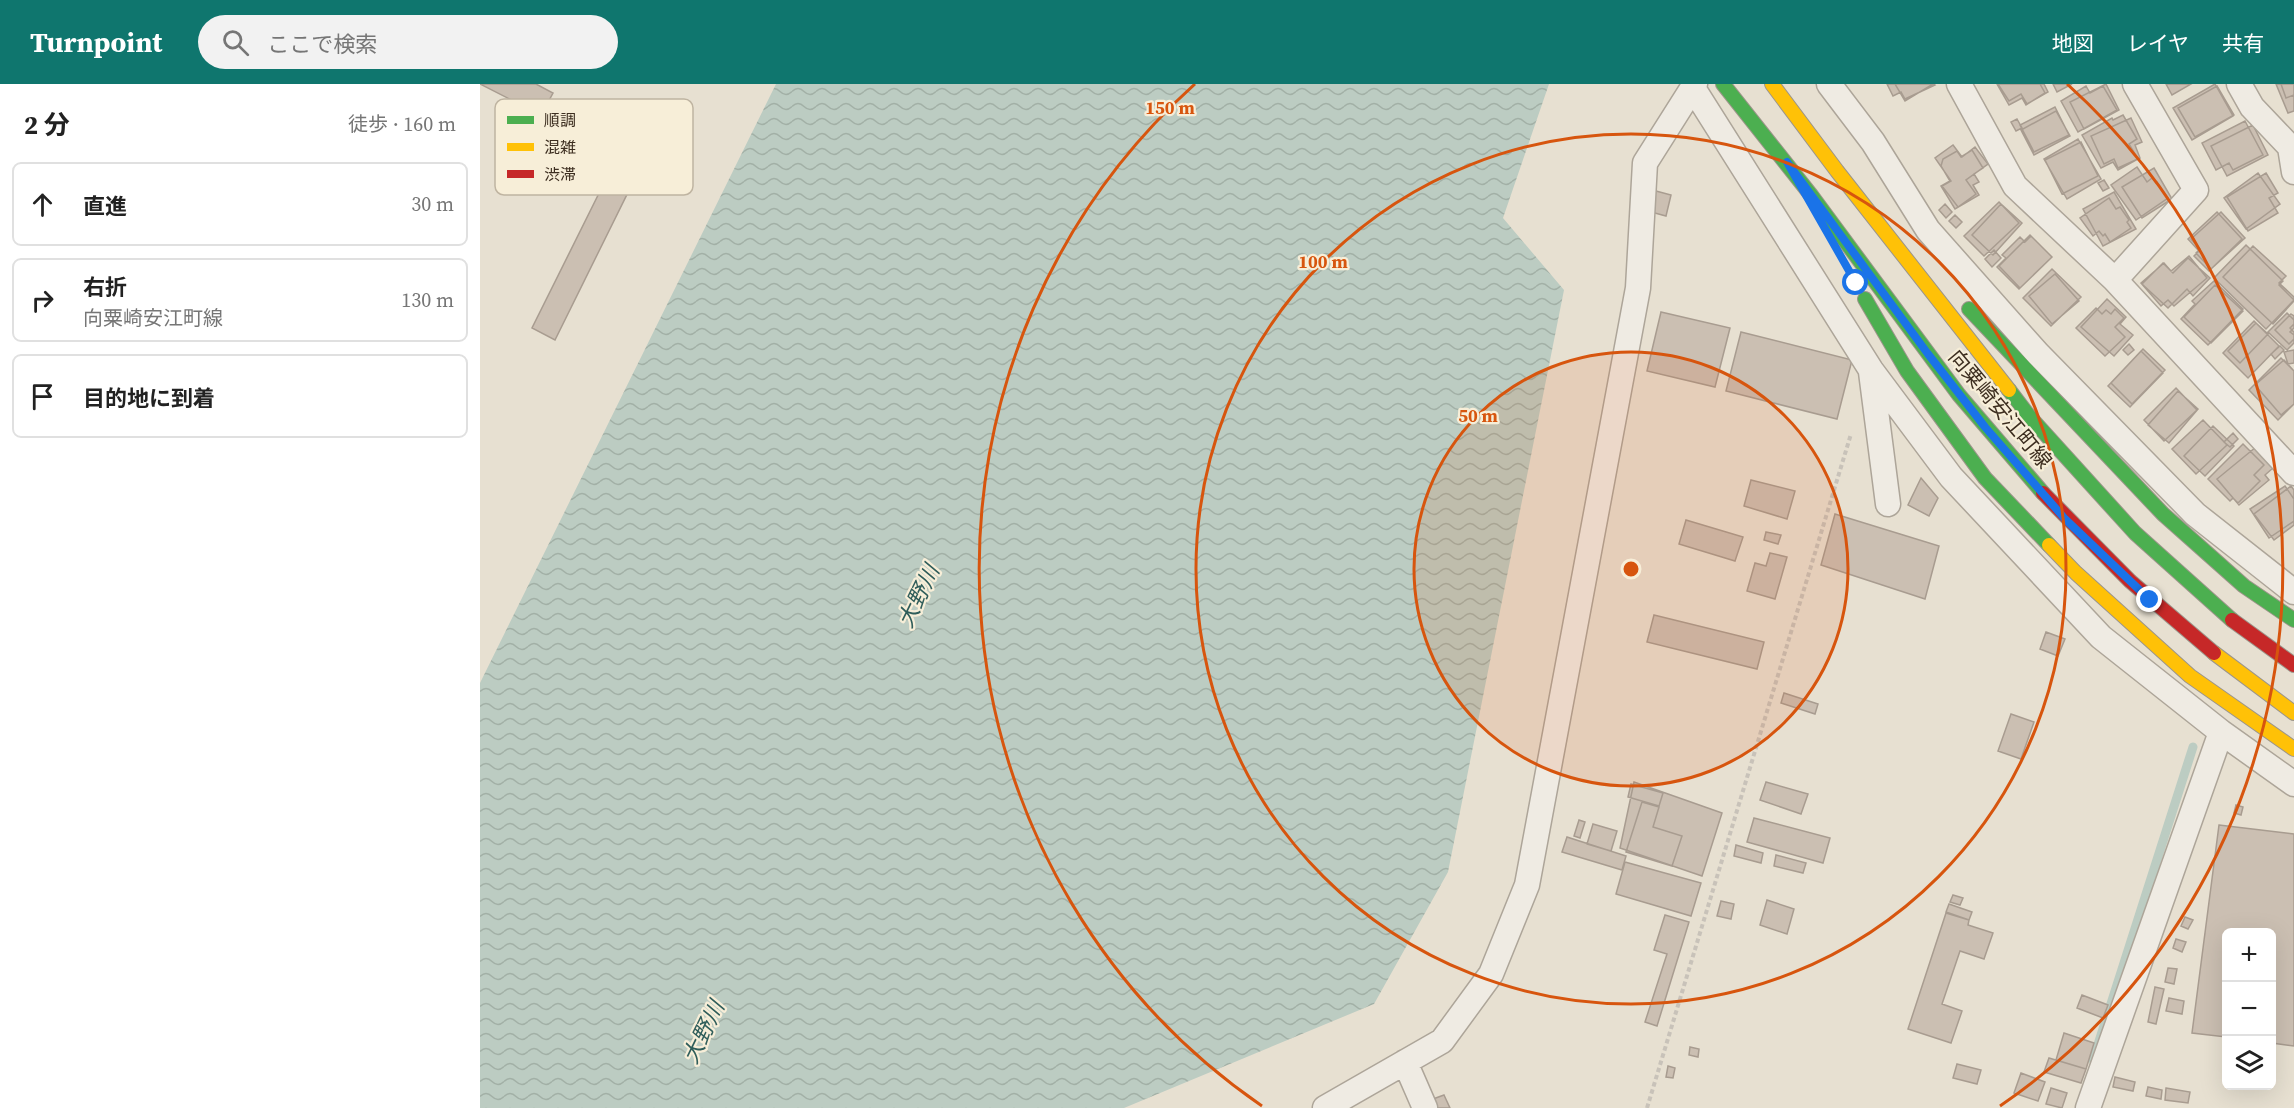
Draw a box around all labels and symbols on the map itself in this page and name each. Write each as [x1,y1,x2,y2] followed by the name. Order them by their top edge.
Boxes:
[1145,95,1195,120] text: 150 m
[495,99,693,195] legend
[544,109,576,131] text: 順調
[544,136,576,158] text: 混雑
[544,163,576,185] text: 渋滞
[1298,249,1348,274] text: 100 m
[1842,269,1868,295] route start
[1942,343,2059,474] street label: 向粟崎安江町線
[1458,403,1498,428] text: 50 m
[890,558,947,632] water label: 大野川
[1621,559,1641,579] centre of rings
[2136,586,2162,612] route end
[675,994,732,1068] water label: 大野川

